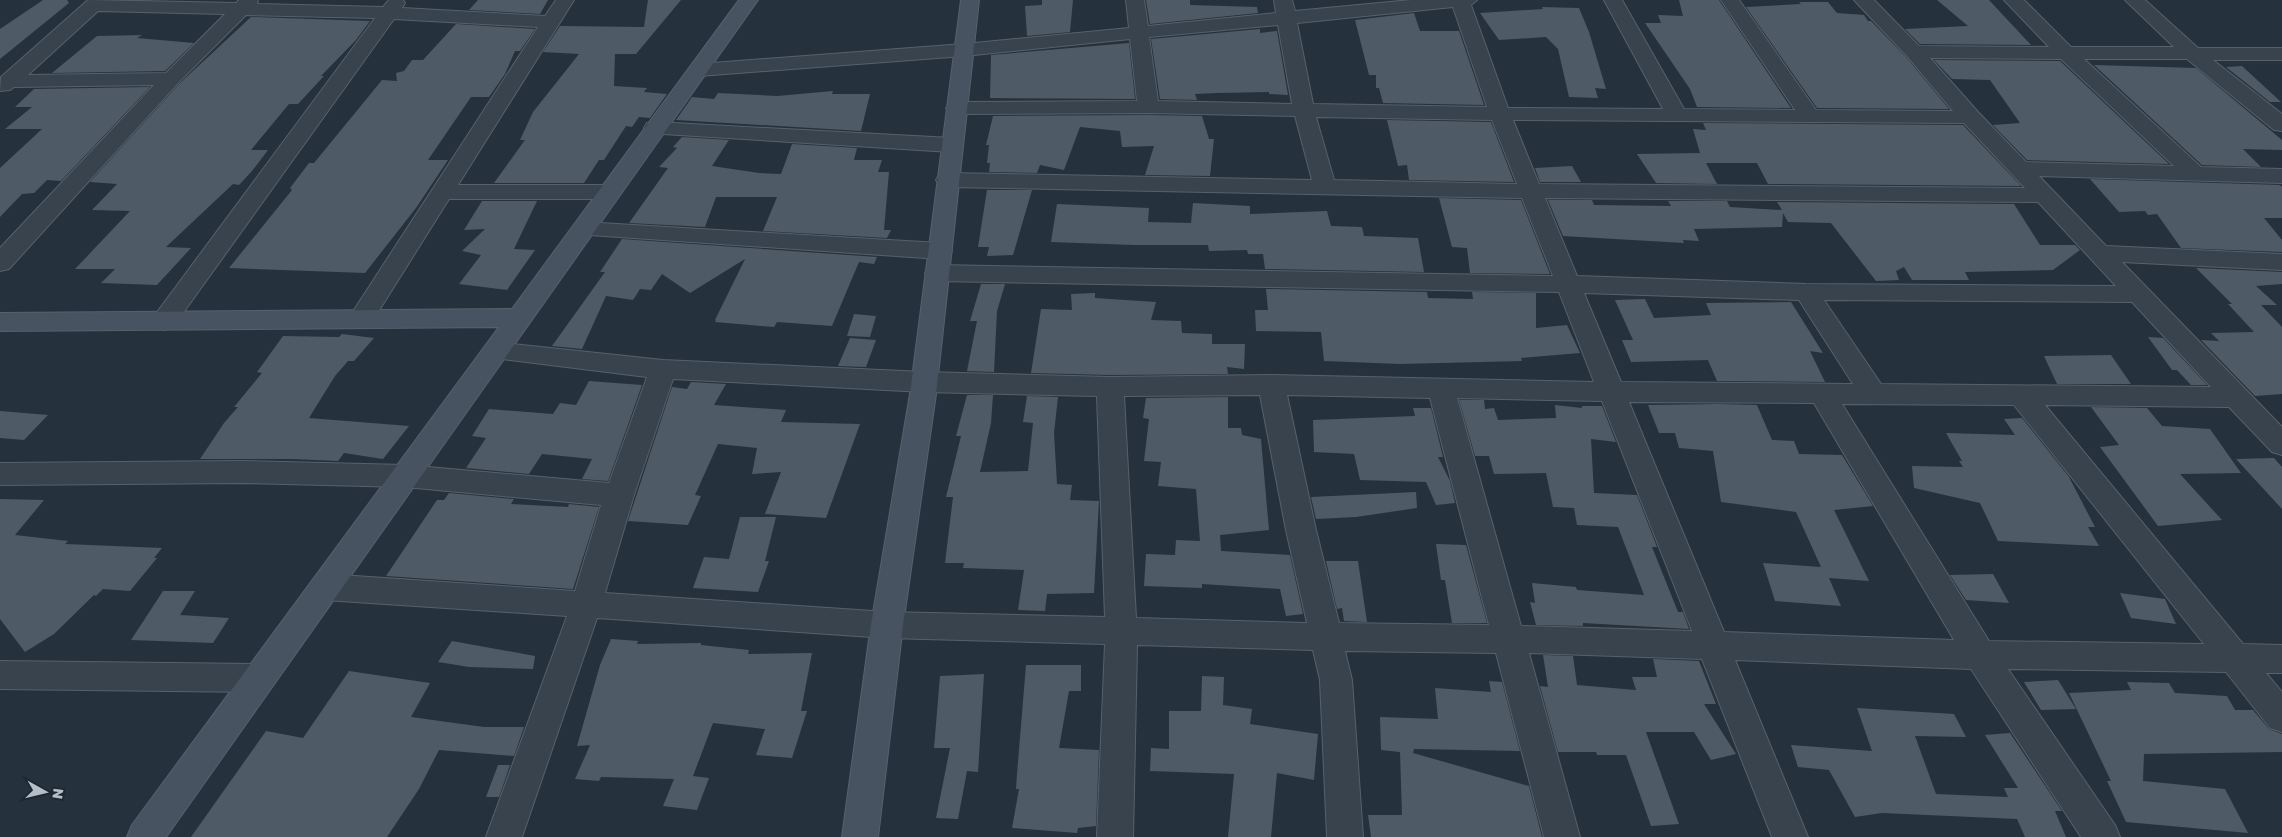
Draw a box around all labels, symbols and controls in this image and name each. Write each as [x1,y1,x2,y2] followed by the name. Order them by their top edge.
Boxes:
[20,767,70,817] north arrow
[49,787,68,800] text: N

